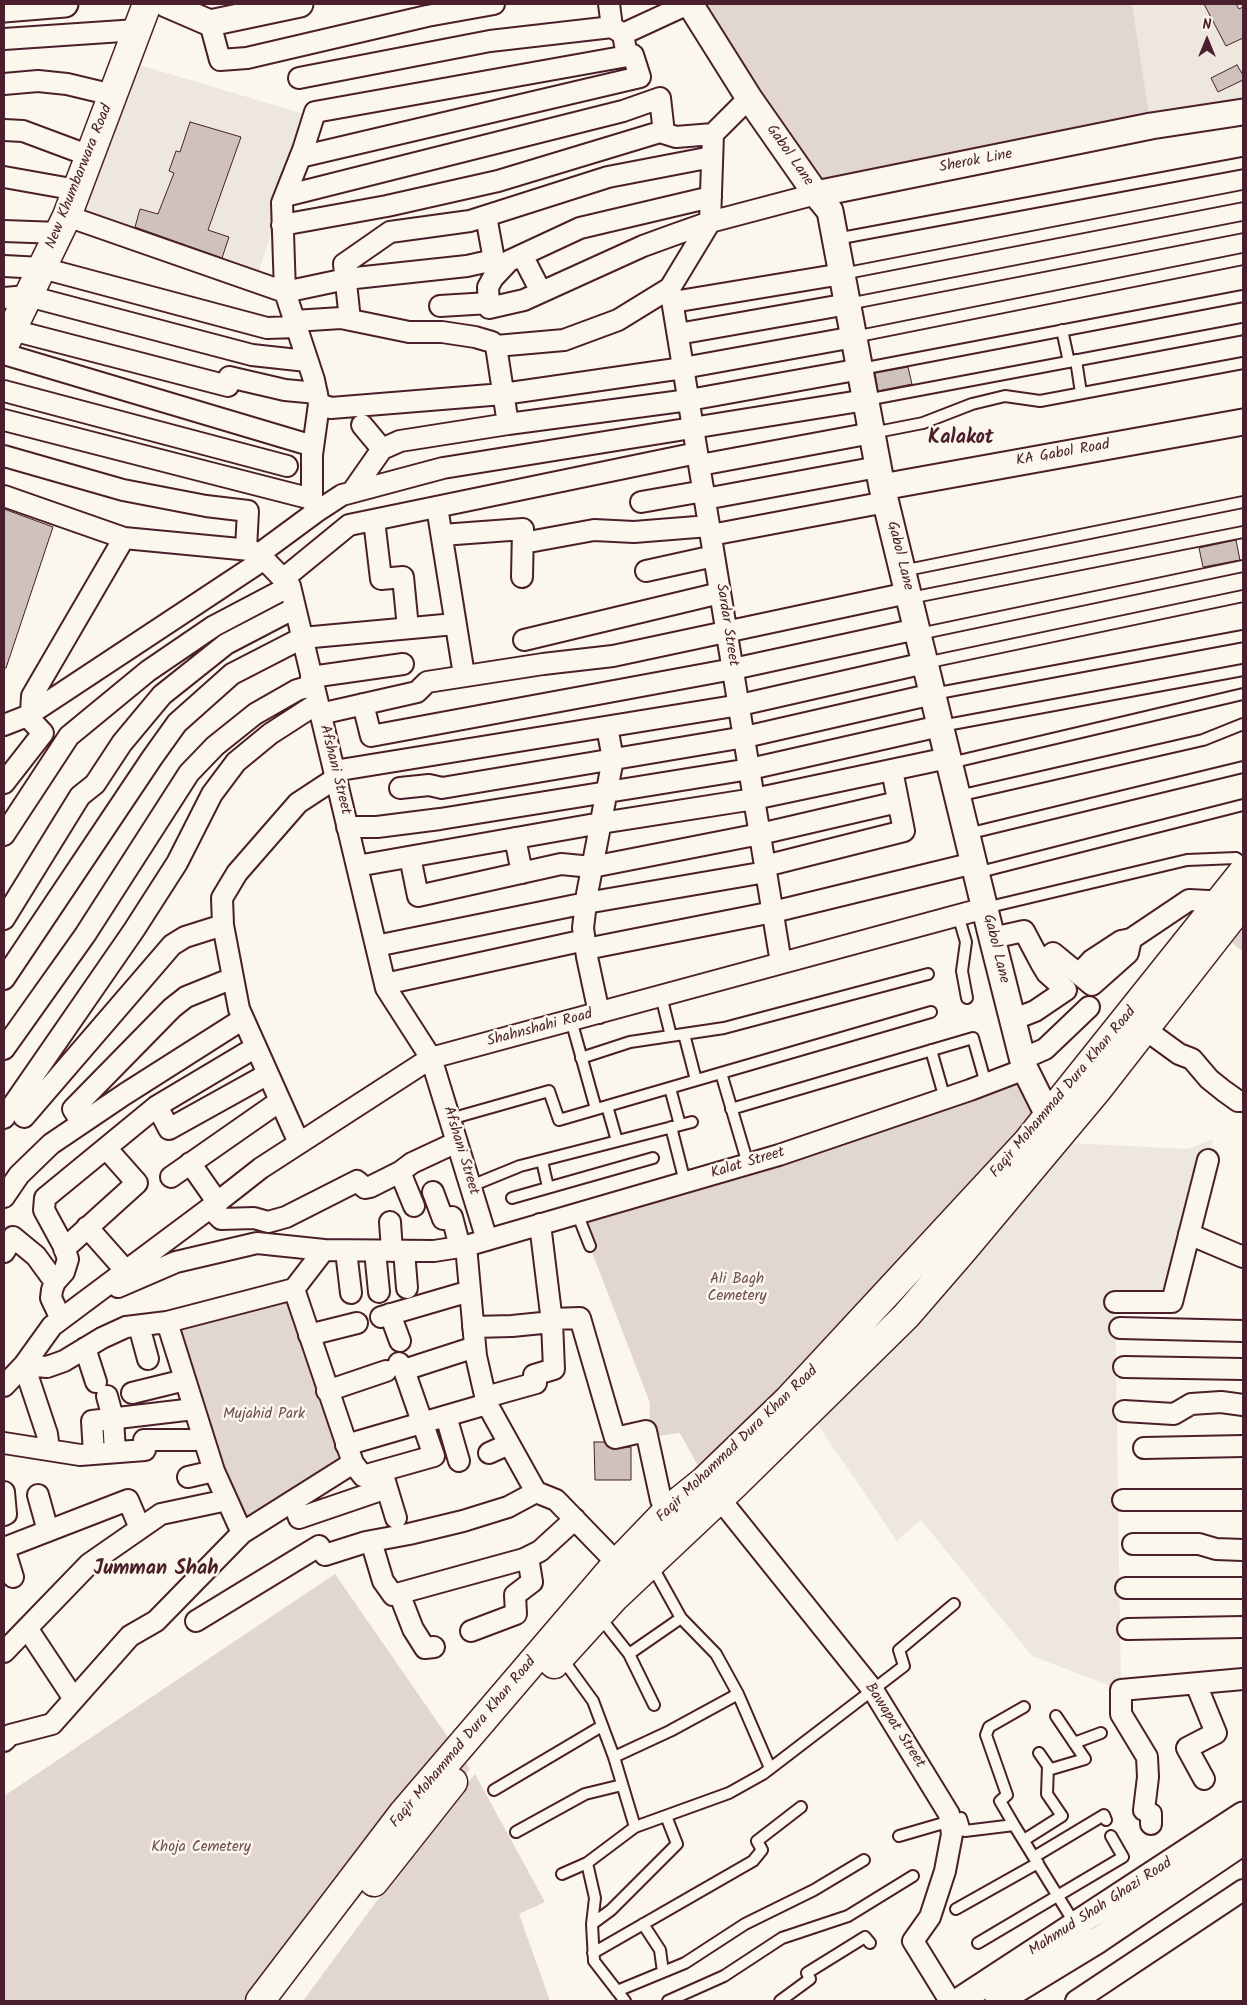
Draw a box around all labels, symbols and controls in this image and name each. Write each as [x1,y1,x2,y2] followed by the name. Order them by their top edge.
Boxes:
[1203,14,1211,36] text: N
[1182,15,1232,65] north arrow
[43,102,117,252] street label: New Khumbarwara Road
[761,122,817,190] street label: Gabol Lane
[938,146,1014,178] street label: Sherok Line
[928,428,994,452] district label: Kalakot
[1015,437,1111,471] street label: KA Gabol Road
[882,520,916,592] street label: Gabol Lane
[711,582,741,668] street label: Sardar Street
[314,723,354,817] street label: Afshani Street
[978,913,1012,985] street label: Gabol Lane
[987,1004,1141,1182] street label: Faqir Mohammad Dura Khan Road
[485,1006,595,1052] street label: Shahnshahi Road
[438,1104,482,1198] street label: Afshani Street
[709,1144,787,1184] street label: Kalat Street
[708,1271,766,1306] park label: Ali Bagh Cemetery
[653,1363,823,1527] street label: Faqir Mohammad Dura Khan Road
[223,1406,305,1424] park label: Mujahid Park
[94,1559,218,1583] district label: Jumman Shah
[387,1654,541,1832] street label: Faqir Mohammad Dura Khan Road
[860,1680,928,1772] street label: Bawapat Street
[151,1839,251,1857] park label: Khoja Cemetery
[1026,1855,1176,1961] street label: Mahmud Shah Ghazi Road

